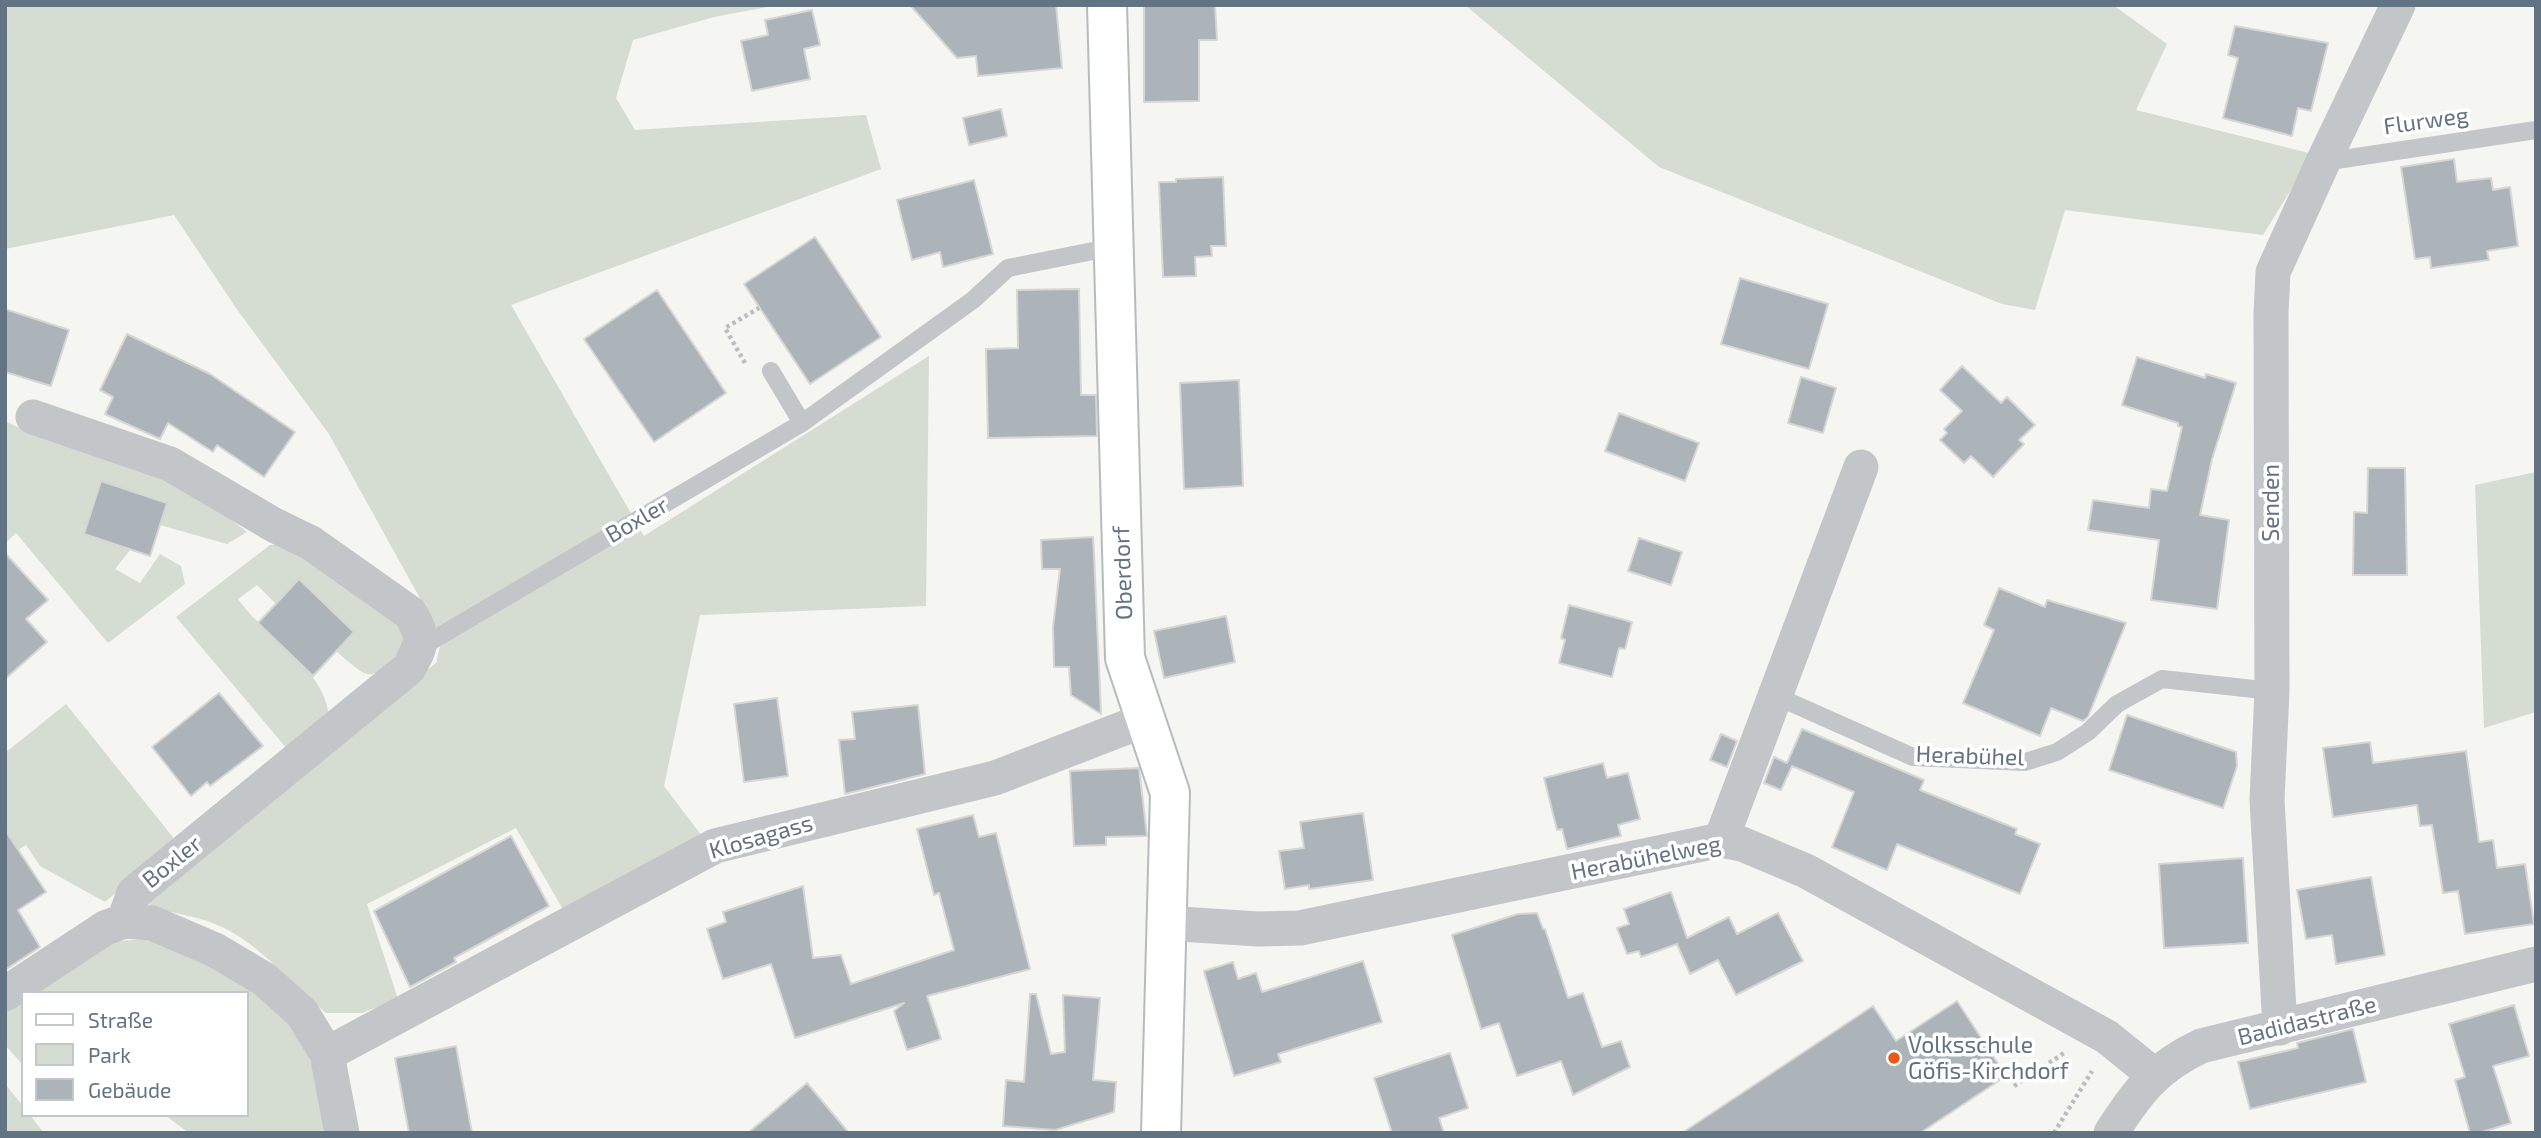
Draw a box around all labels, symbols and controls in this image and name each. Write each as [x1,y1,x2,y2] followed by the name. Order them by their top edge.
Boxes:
[2382,101,2470,141] street label: Flurweg
[2257,464,2285,542] street label: Senden
[601,491,673,549] street label: Boxler
[1108,526,1138,620] street label: Oberdorf
[1915,740,2025,772] street label: Herabühel
[706,809,816,865] street label: Klosagass
[137,830,207,894] street label: Boxler
[1569,830,1723,886] street label: Herabühelweg
[2235,990,2379,1052] street label: Badidastraße
[21,991,248,1117] legend
[88,1007,153,1032] text: Straße
[1908,1031,2068,1085] place label: Volksschule Göfis-Kirchdorf
[88,1042,131,1067] text: Park
[1886,1050,1902,1066] marker: Volksschule Göfis-Kirchdorf
[88,1077,171,1102] text: Gebäude

